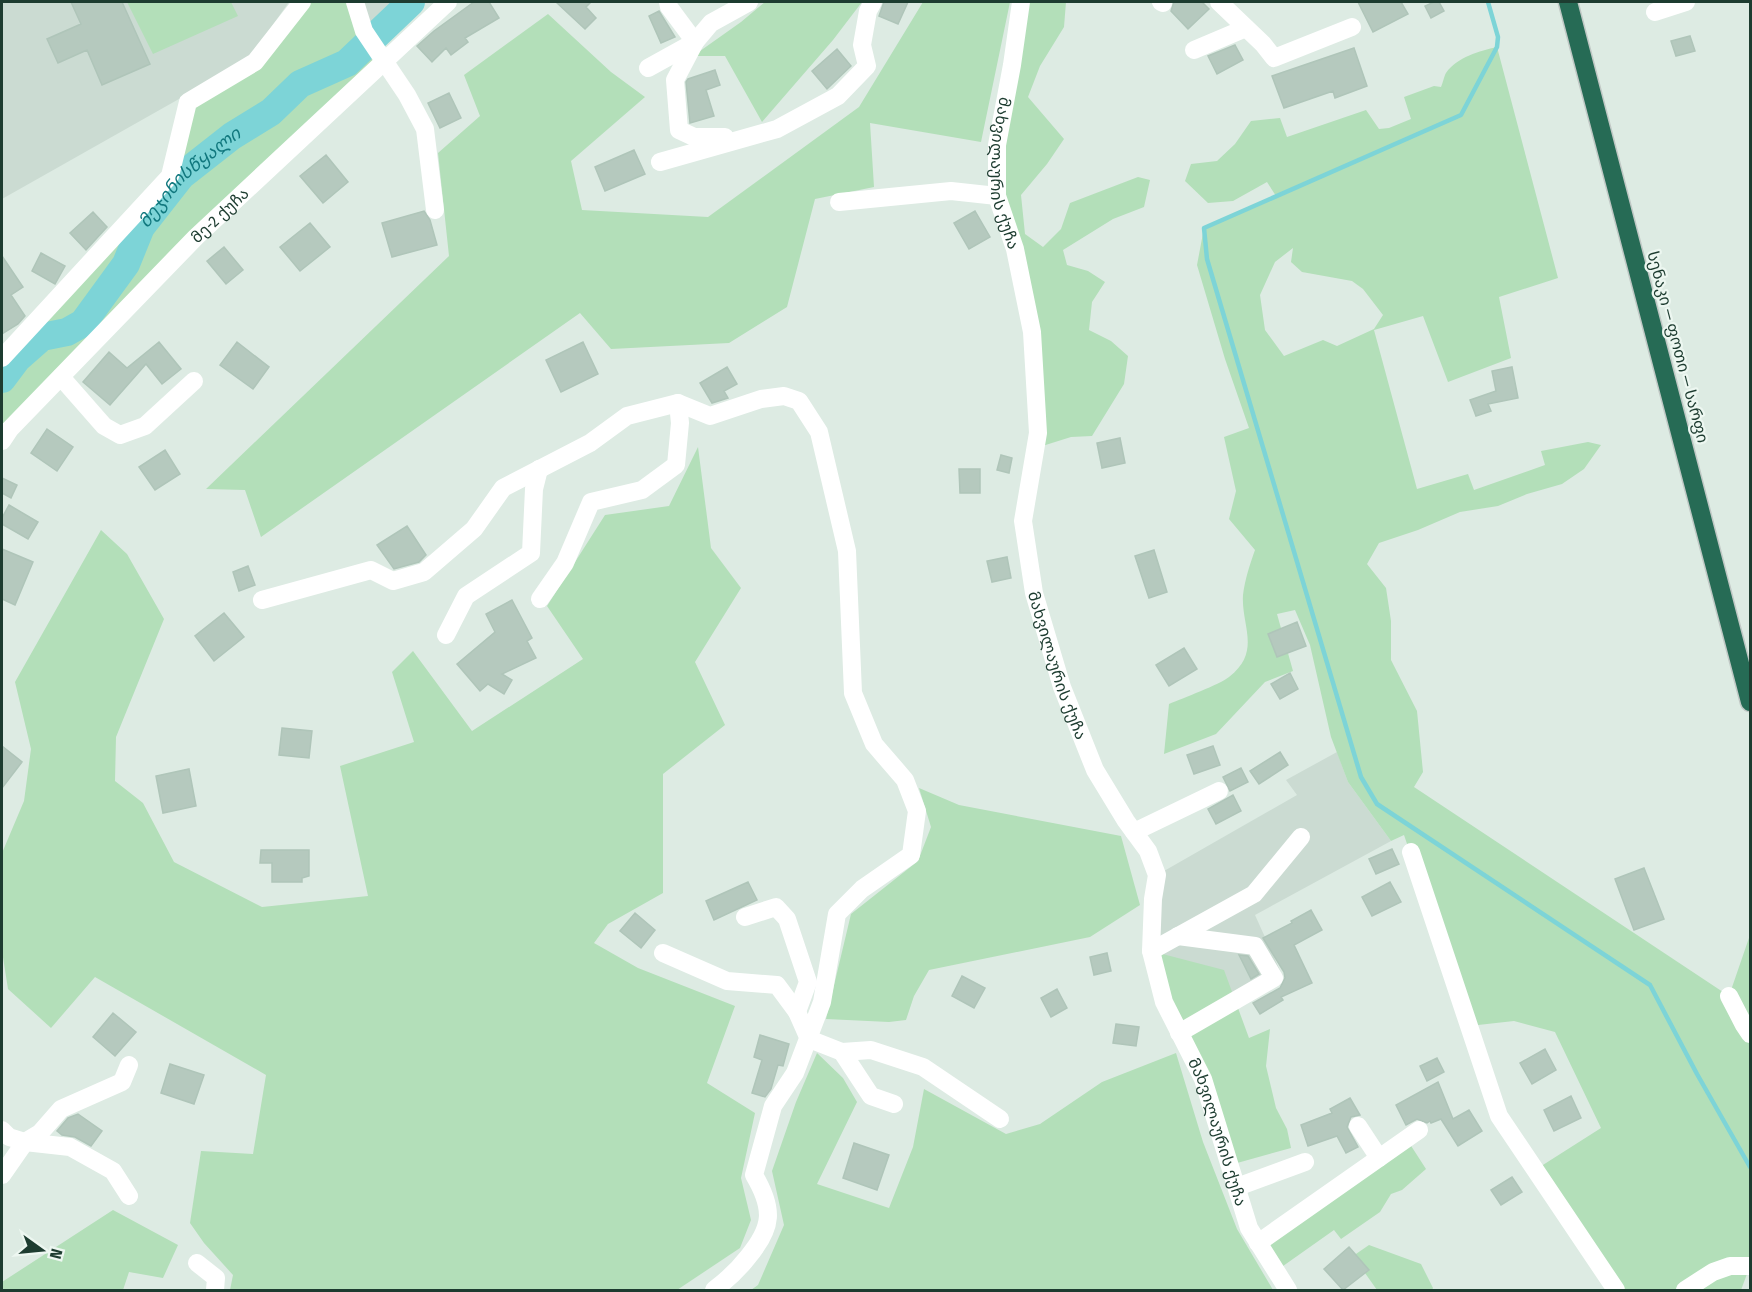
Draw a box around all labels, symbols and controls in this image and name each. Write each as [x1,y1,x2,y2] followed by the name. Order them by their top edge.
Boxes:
[987,96,1024,251] street label: მახვილაურის ქუჩა
[134,122,245,232] water label: მეჯინისწყალი
[187,184,252,246] street label: მე-2 ქუჩა
[1643,249,1713,445] street label: სენაკი — ფოთი — სარფი
[1024,589,1091,742] street label: მახვილაურის ქუჩა
[1184,1054,1251,1208] street label: მახვილაურის ქუჩა
[12,1220,72,1280] north arrow
[46,1247,66,1261] text: N

